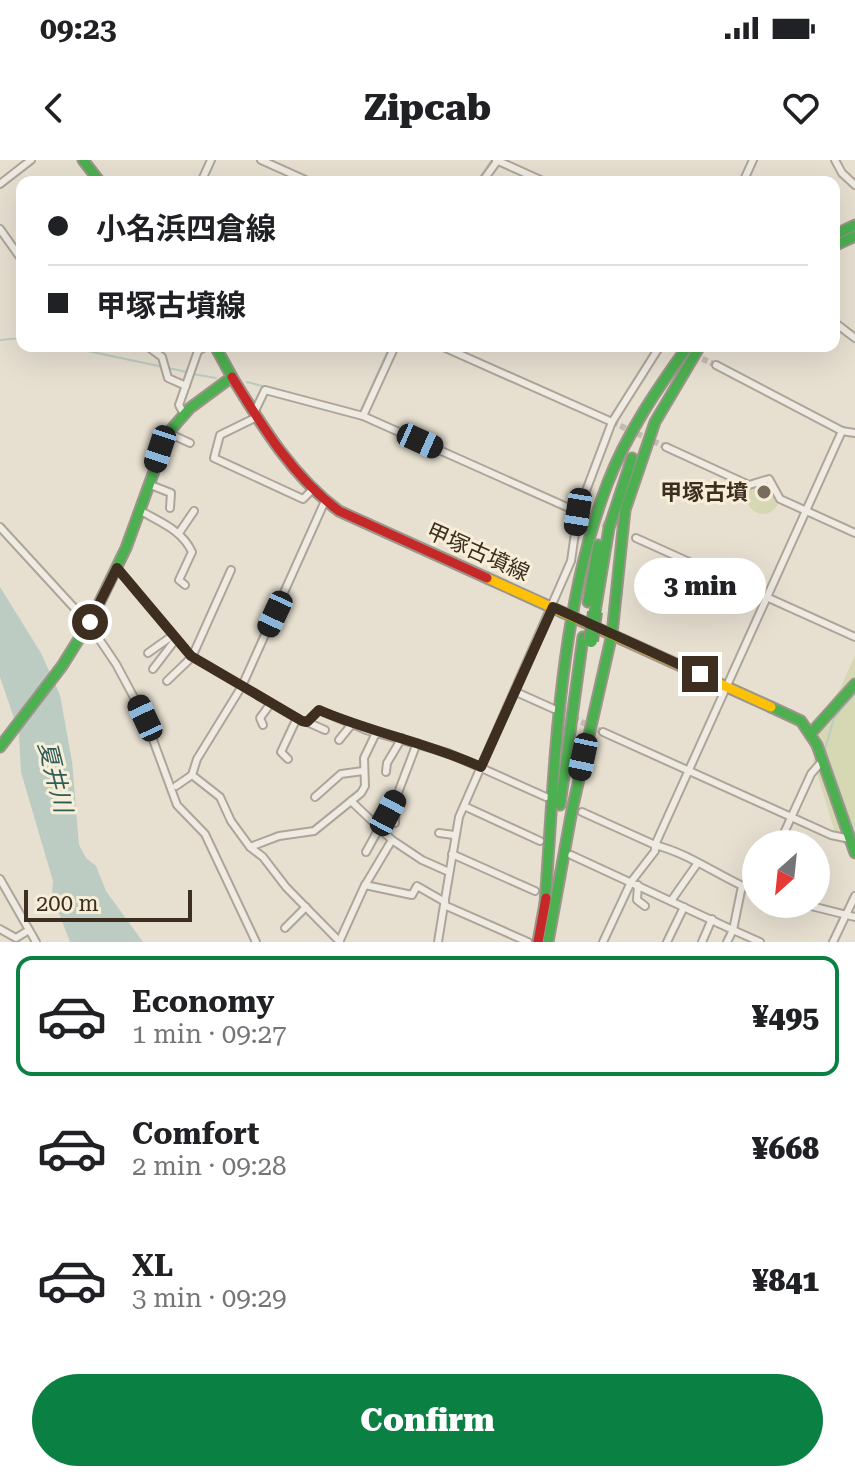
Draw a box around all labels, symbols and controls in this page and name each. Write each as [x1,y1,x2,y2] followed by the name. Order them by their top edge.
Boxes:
[40,11,117,46] text: 09:23
[32,86,76,130] icon: back
[779,86,823,130] icon: heart
[364,87,491,129] text: Zipcab
[96,211,276,246] text: 小名浜四倉線
[96,288,246,323] text: 甲塚古墳線
[393,420,447,462] car
[141,422,179,476] car
[660,480,748,505] place label: 甲塚古墳
[755,483,773,501] marker: 甲塚古墳
[562,486,594,538] car
[423,518,533,586] street label: 甲塚古墳線
[634,558,766,614] callout: 3 min
[663,571,737,601] text: 3 min
[254,587,296,641] car
[72,604,108,640] route start
[682,656,718,692] route end
[124,691,166,745] car
[566,731,600,783] car
[33,739,78,818] water label: 夏井川
[366,786,410,840] car
[742,830,830,918] north arrow
[742,830,830,918] map controls
[24,886,192,922] scale bar
[36,891,99,916] text: 200 m
[36,980,108,1052] icon: car
[132,984,274,1019] text: Economy
[752,999,819,1034] text: ¥495
[132,1019,287,1049] text: 1 min · 09:27
[36,1112,108,1184] icon: car
[132,1116,259,1151] text: Comfort
[752,1131,819,1166] text: ¥668
[132,1151,287,1181] text: 2 min · 09:28
[36,1244,108,1316] icon: car
[132,1248,173,1283] text: XL
[752,1263,819,1298] text: ¥841
[132,1283,287,1313] text: 3 min · 09:29
[32,1374,823,1466] button: Confirm

